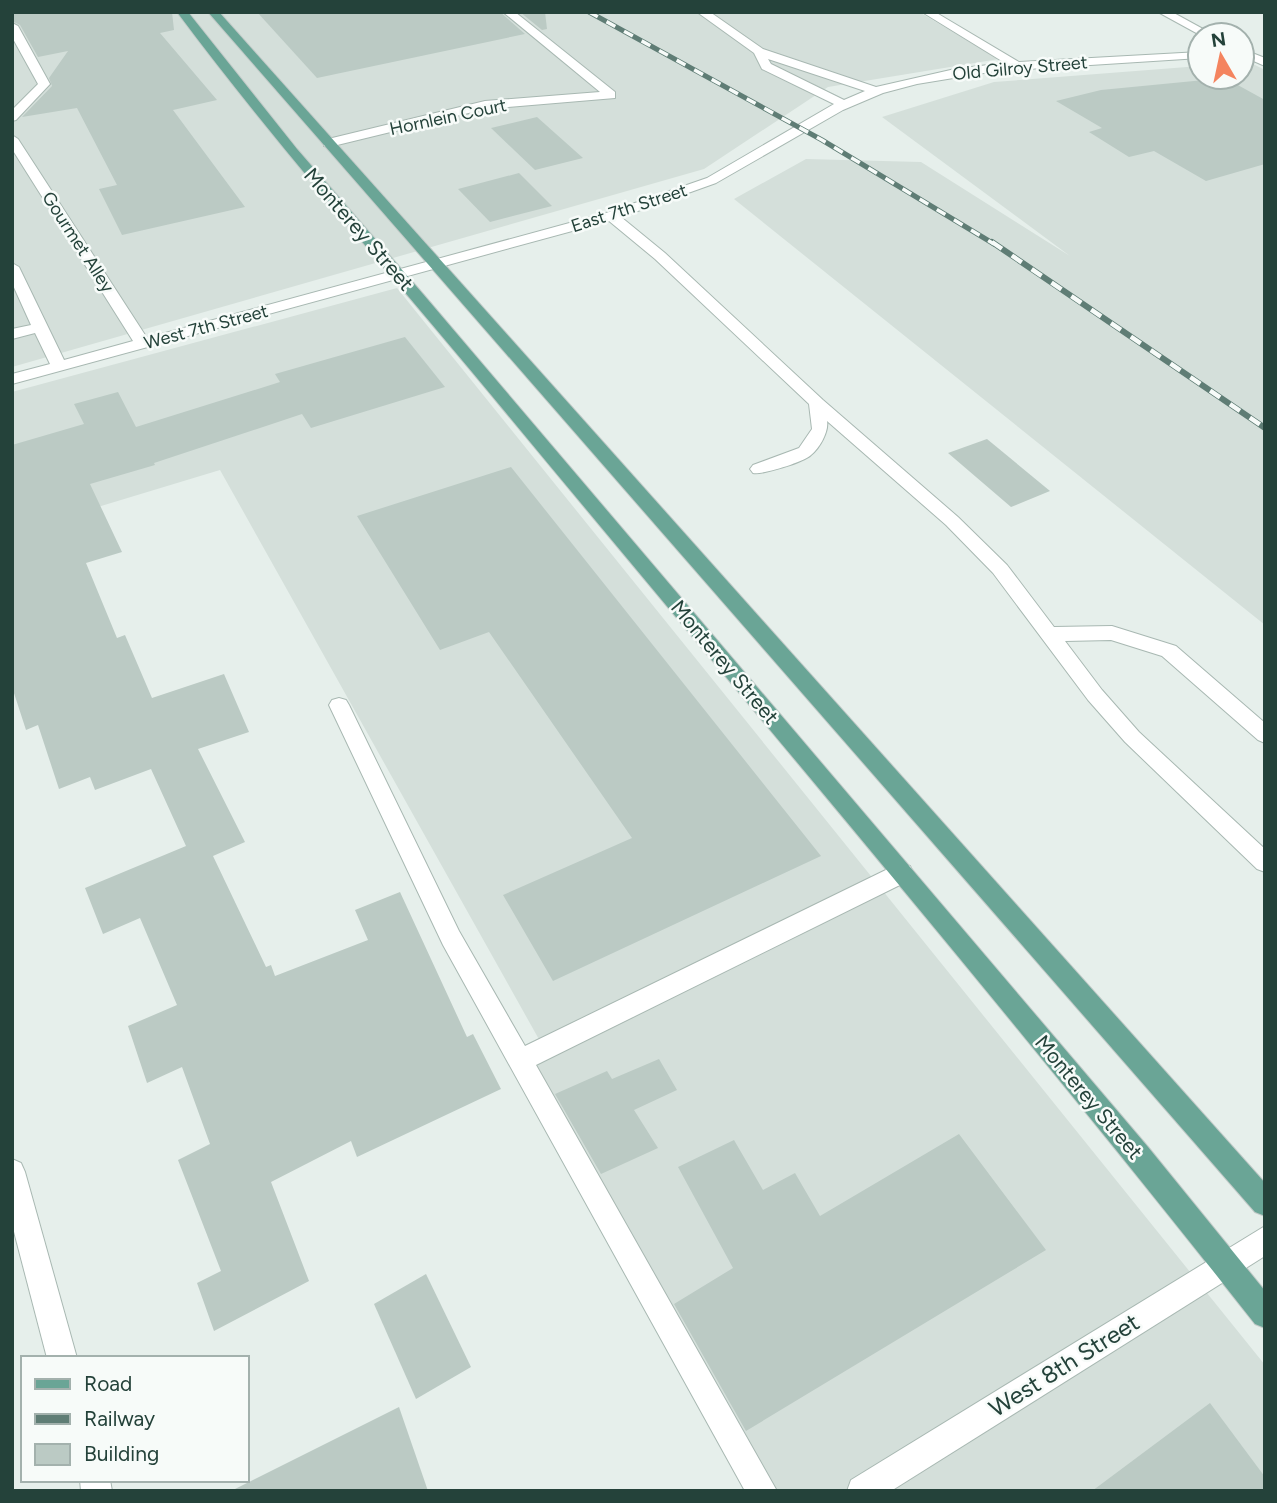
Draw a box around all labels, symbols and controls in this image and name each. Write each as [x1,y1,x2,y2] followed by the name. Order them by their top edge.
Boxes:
[1186,21,1256,91] north arrow
[1209,27,1227,52] text: N
[952,51,1089,85] street label: Old Gilroy Street
[388,94,509,140] street label: Hornlein Court
[299,163,419,295] street label: Monterey Street
[568,179,690,237] street label: East 7th Street
[37,187,119,297] street label: Gourmet Alley
[142,300,271,354] street label: West 7th Street
[666,595,784,729] street label: Monterey Street
[1030,1030,1148,1164] street label: Monterey Street
[984,1307,1144,1423] street label: West 8th Street
[21,1356,248,1482] legend
[84,1371,132,1396] text: Road
[84,1406,155,1431] text: Railway
[84,1441,159,1466] text: Building

